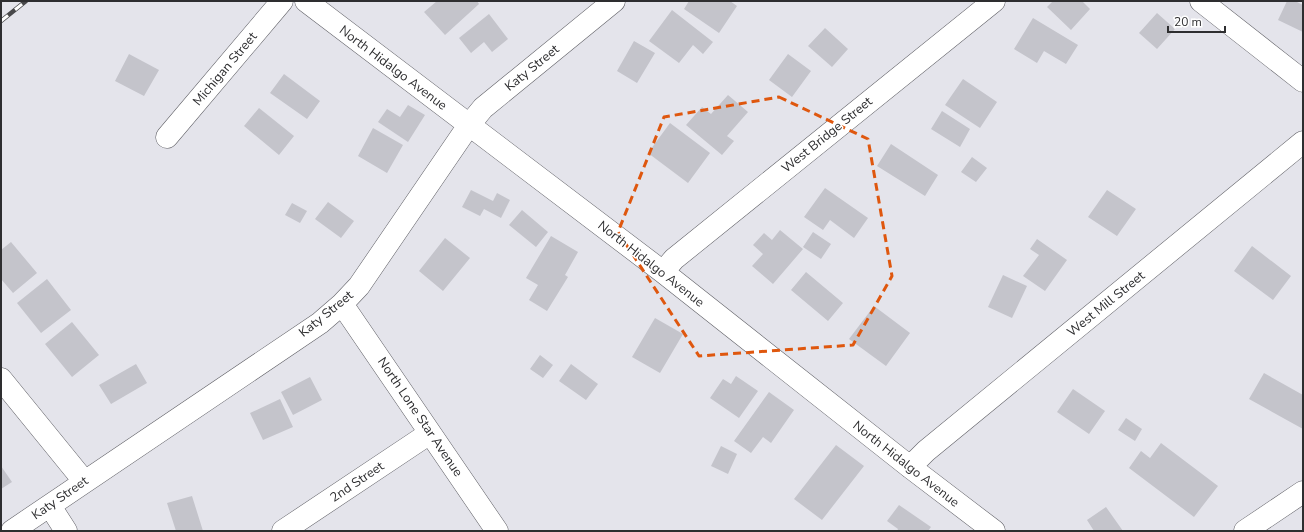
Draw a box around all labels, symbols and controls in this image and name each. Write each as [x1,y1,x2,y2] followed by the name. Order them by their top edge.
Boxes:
[1168,8,1225,34] scale bar
[1174,14,1202,30] text: 20 m
[335,21,451,115] street label: North Hidalgo Avenue
[189,28,262,110] street label: Michigan Street
[501,40,563,95] street label: Katy Street
[778,93,876,177] street label: West Bridge Street
[594,217,708,311] street label: North Hidalgo Avenue
[1063,267,1149,341] street label: West Mill Street
[295,286,357,341] street label: Katy Street
[373,354,467,480] street label: North Lone Star Avenue
[849,417,963,511] street label: North Hidalgo Avenue
[326,457,388,507] street label: 2nd Street
[28,472,92,524] street label: Katy Street

